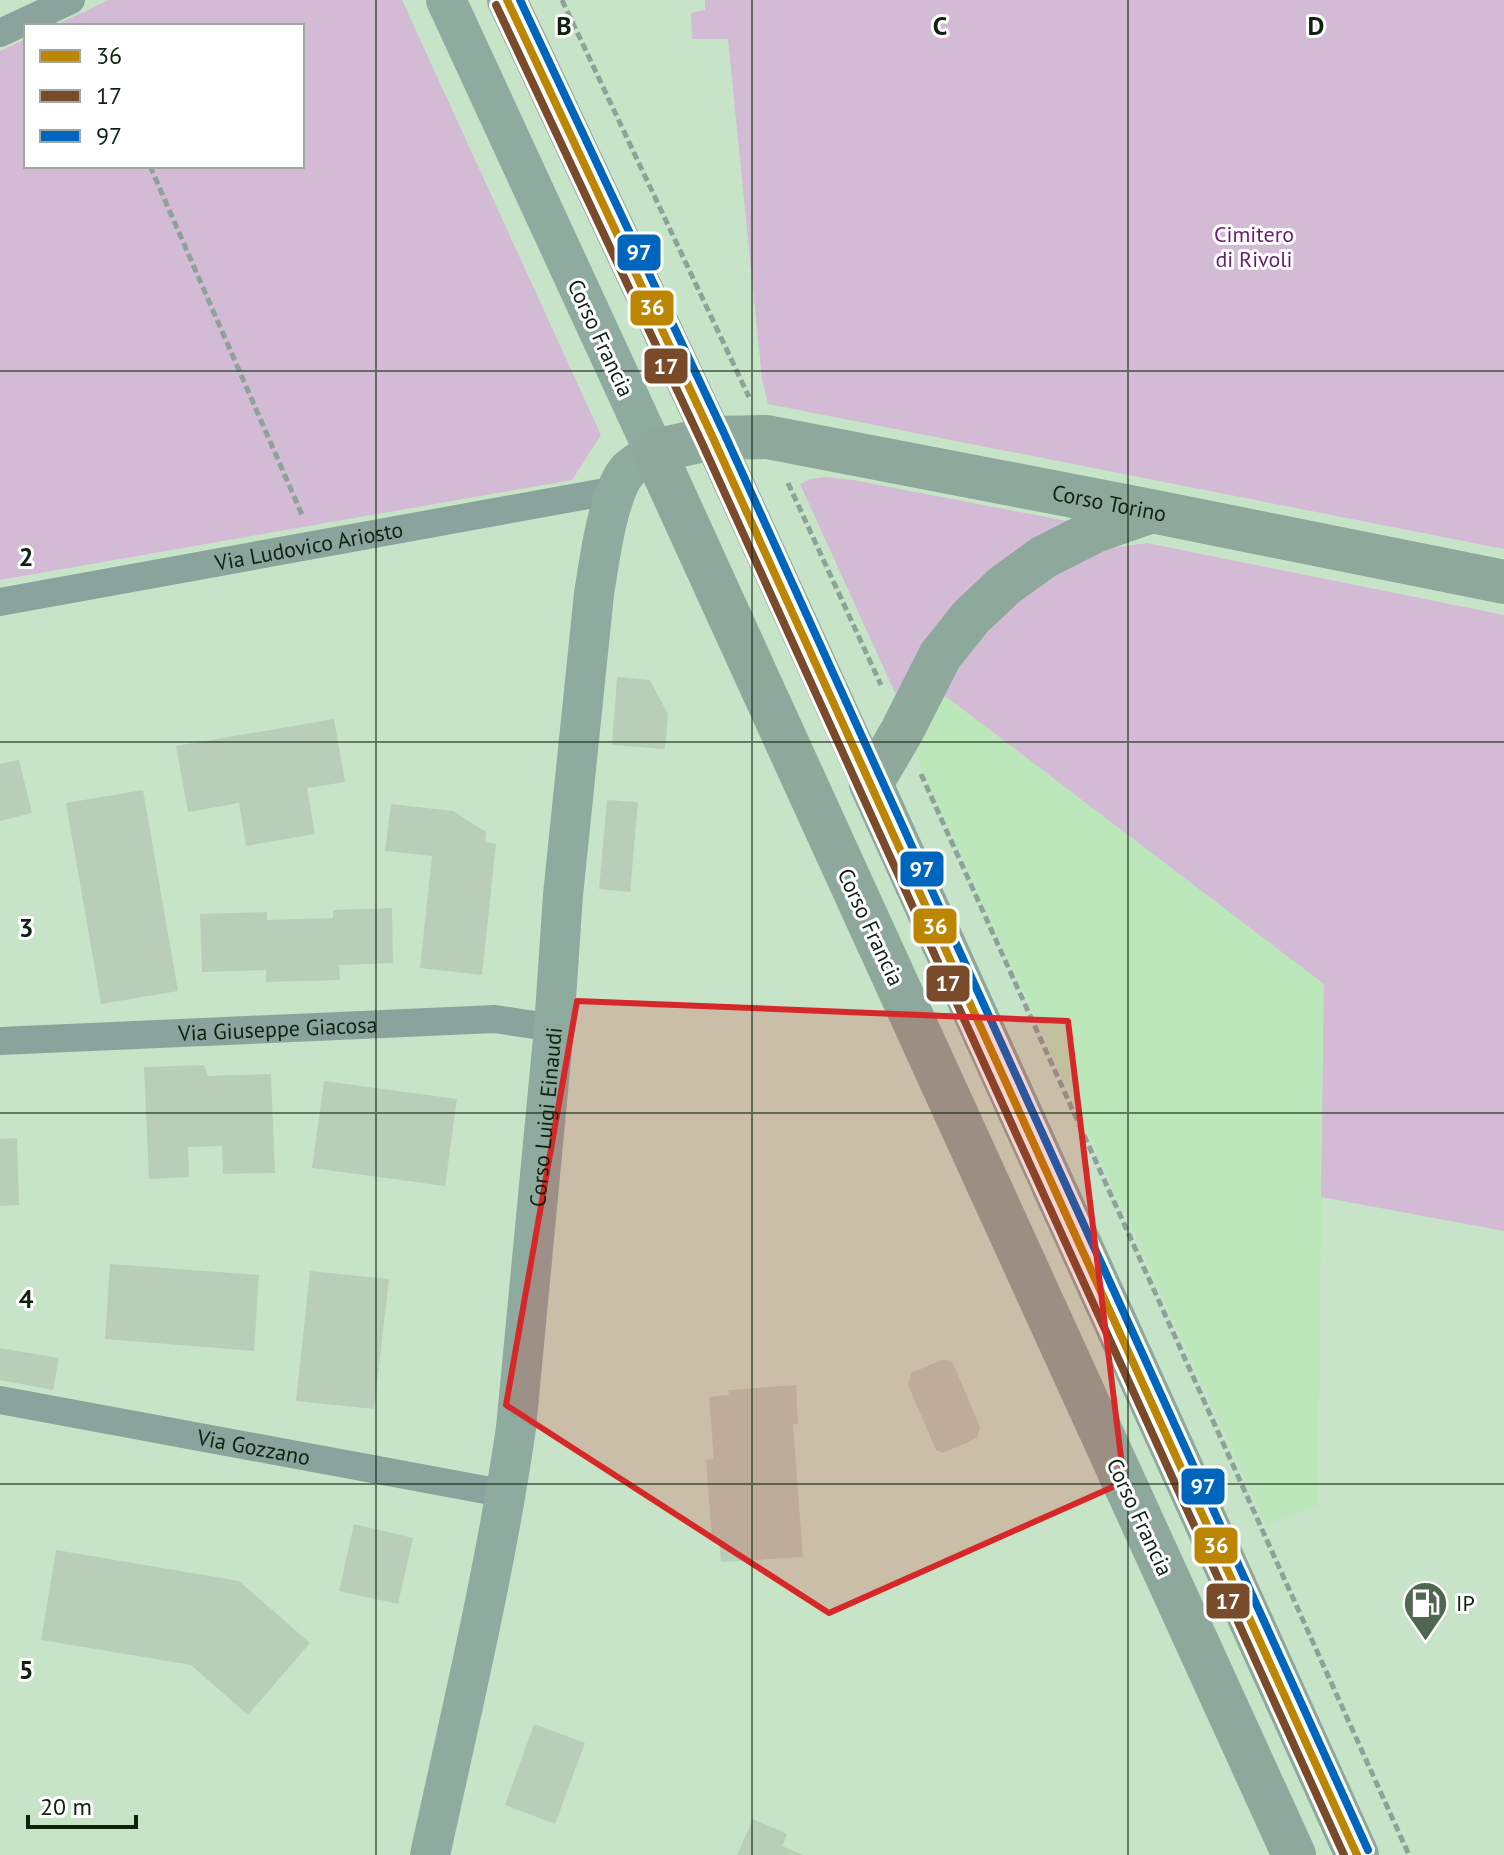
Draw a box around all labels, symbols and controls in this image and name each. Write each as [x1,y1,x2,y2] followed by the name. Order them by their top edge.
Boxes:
[556,9,572,42] text: B
[933,9,947,42] text: C
[1308,9,1324,42] text: D
[24,24,304,168] legend
[96,40,122,71] text: 36
[96,80,122,111] text: 17
[96,120,122,151] text: 97
[1214,220,1294,273] park label: Cimitero di Rivoli
[616,233,662,272] line badge: 97
[627,238,651,266] text: 97
[562,275,640,401] street label: Corso Francia
[629,289,675,327] line badge: 36
[640,293,664,321] text: 36
[643,347,689,385] line badge: 17
[654,352,678,380] text: 17
[1050,478,1169,528] street label: Corso Torino
[212,515,405,577] street label: Via Ludovico Ariosto
[19,540,33,573] text: 2
[899,850,945,888] line badge: 97
[910,855,934,883] text: 97
[832,864,910,990] street label: Corso Francia
[912,907,958,945] line badge: 36
[19,911,33,944] text: 3
[923,912,947,940] text: 36
[925,964,971,1003] line badge: 17
[936,969,960,997] text: 17
[176,1010,378,1047] street label: Via Giuseppe Giacosa
[523,1026,568,1208] street label: Corso Luigi Einaudi
[19,1282,34,1315] text: 4
[194,1423,313,1471] street label: Via Gozzano
[1101,1454,1179,1580] street label: Corso Francia
[1180,1467,1226,1506] line badge: 97
[1191,1472,1215,1500] text: 97
[1193,1526,1239,1565] line badge: 36
[1204,1531,1228,1559] text: 36
[1401,1579,1449,1642] fuel station icon: IP
[1205,1582,1251,1620] line badge: 17
[1216,1587,1240,1615] text: 17
[1456,1589,1475,1617] place label: IP
[19,1653,33,1686] text: 5
[28,1779,136,1829] scale bar
[40,1791,92,1822] text: 20 m

